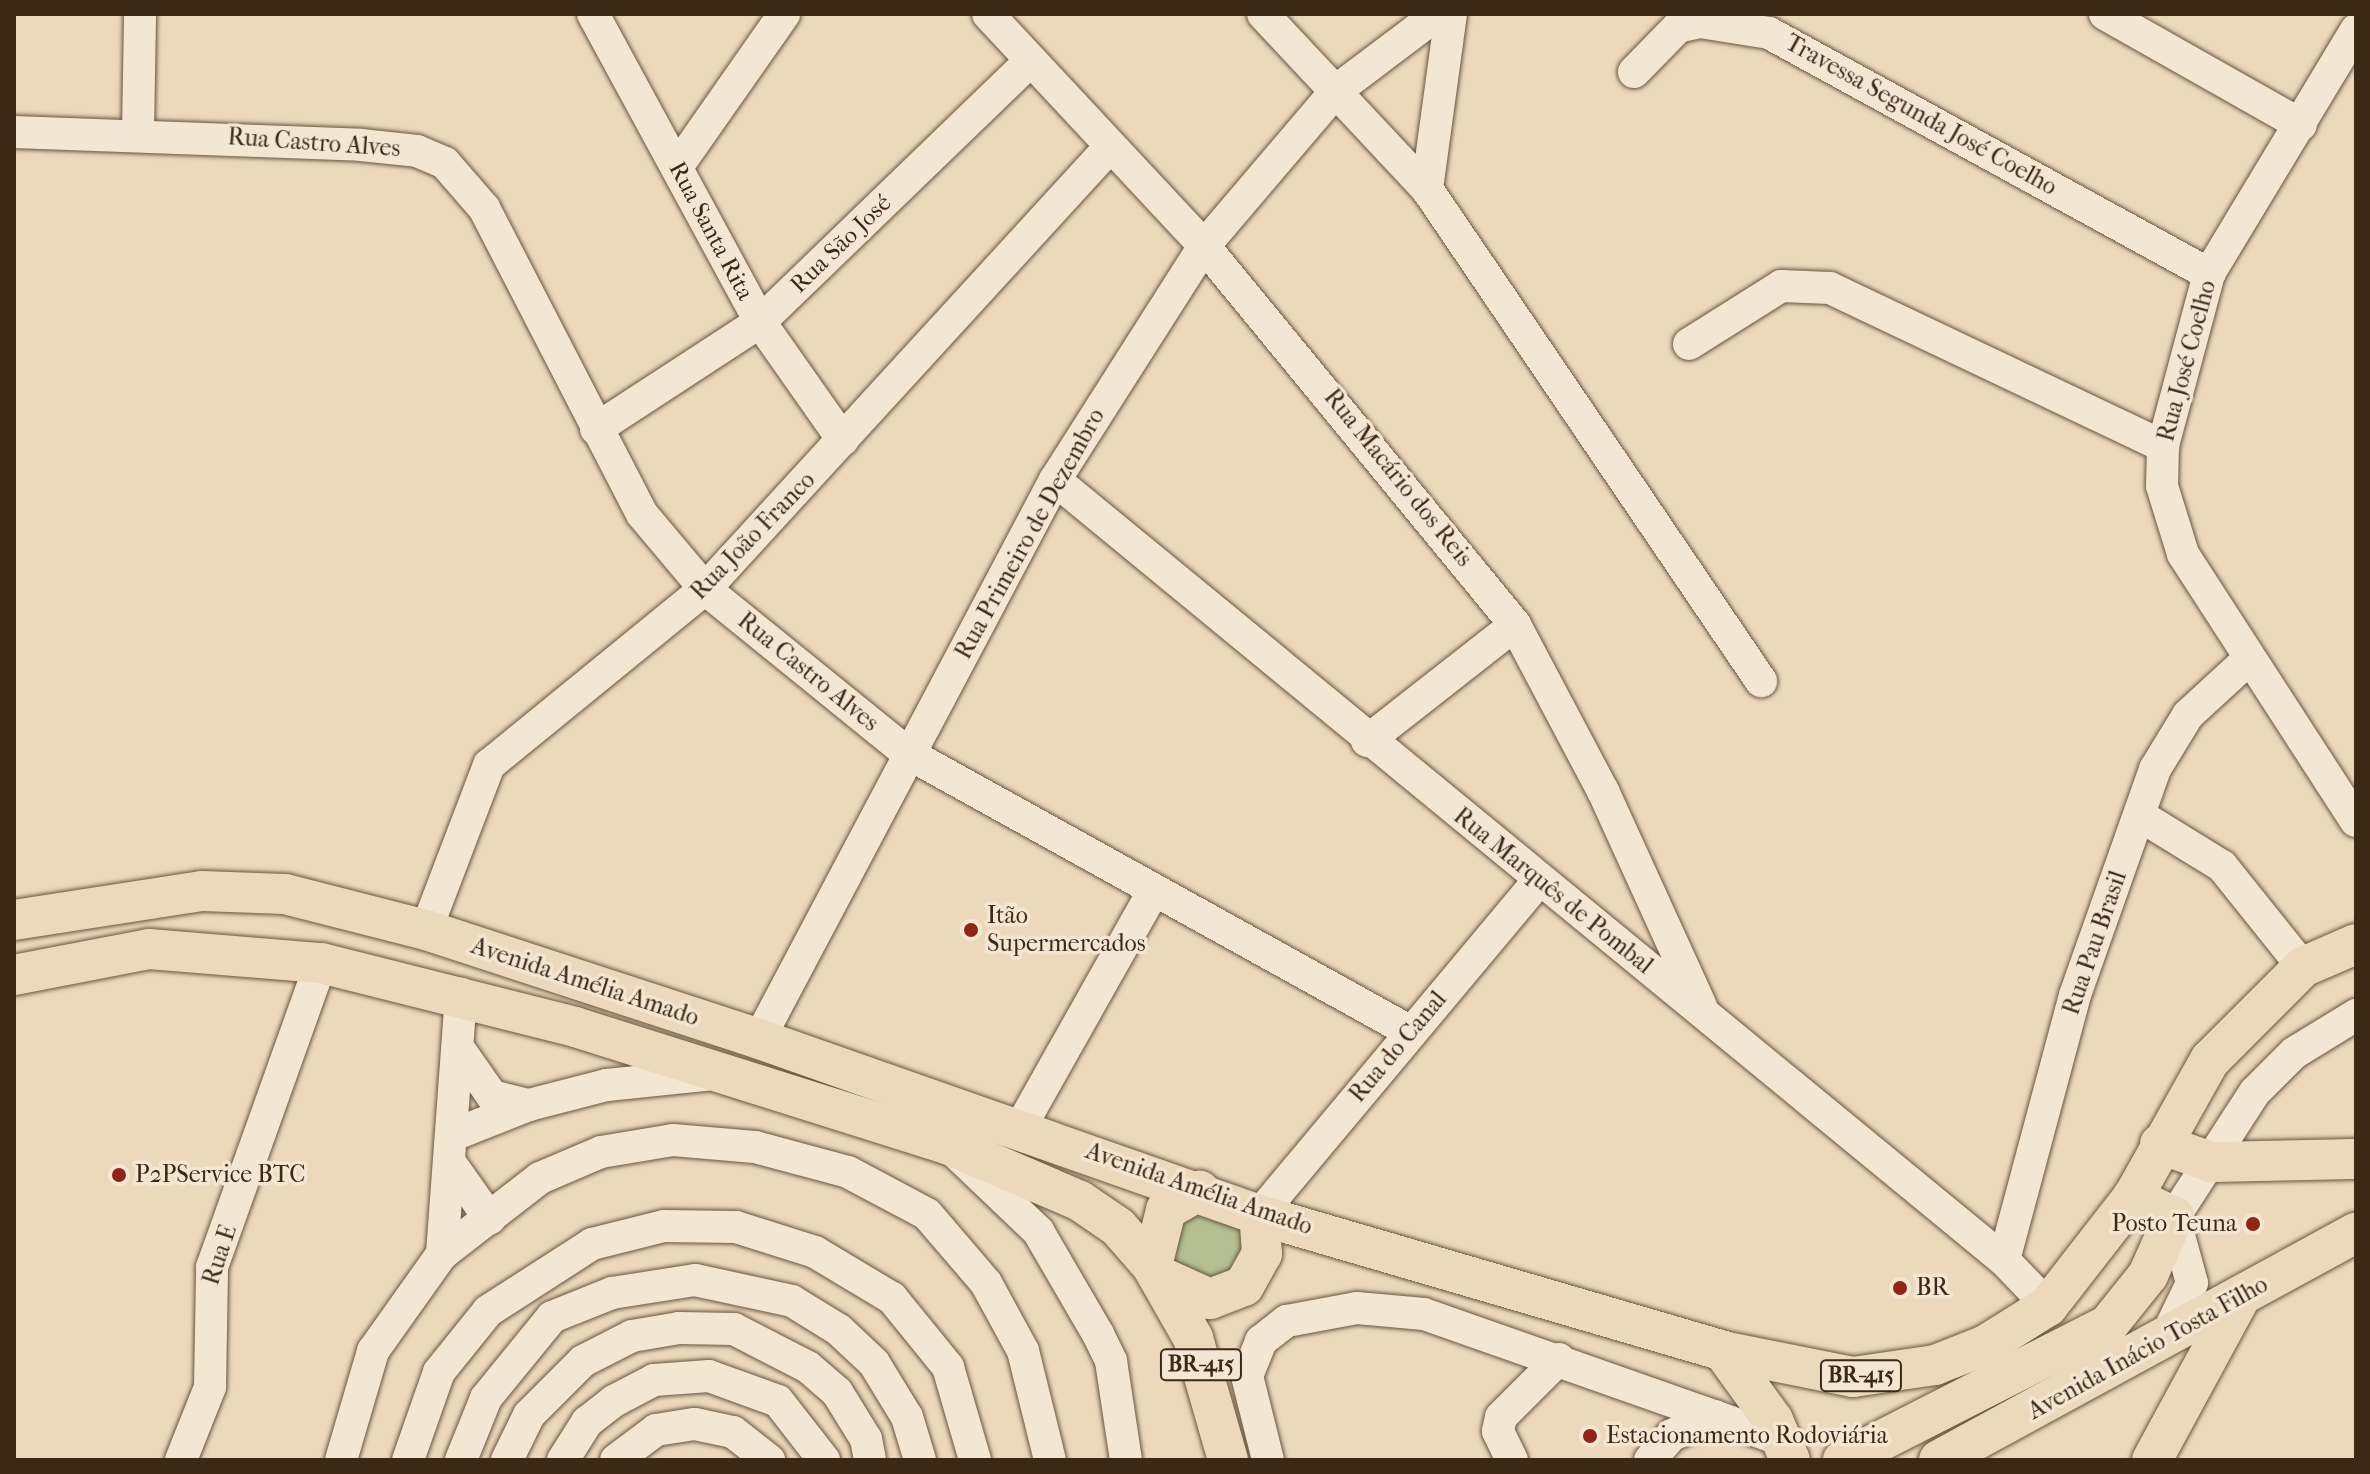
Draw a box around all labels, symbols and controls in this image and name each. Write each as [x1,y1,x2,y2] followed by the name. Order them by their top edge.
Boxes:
[1780,28,2062,202] street label: Travessa Segunda José Coelho
[227,123,401,163] street label: Rua Castro Alves
[662,157,760,305] street label: Rua Santa Rita
[785,189,897,299] street label: Rua São José
[2152,277,2222,445] street label: Rua José Coelho
[1318,383,1478,573] street label: Rua Macário dos Reis
[949,404,1111,664] street label: Rua Primeiro de Dezembro
[685,466,821,606] street label: Rua João Franco
[732,606,884,738] street label: Rua Castro Alves
[1448,802,1658,980] street label: Rua Marquês de Pombal
[2057,867,2133,1019] street label: Rua Pau Brasil
[987,902,1146,958] place label: Itão Supermercados
[962,921,980,939] marker: Itão Supermercados
[468,932,702,1032] street label: Avenida Amélia Amado
[1343,986,1453,1108] street label: Rua do Canal
[1082,1137,1316,1241] street label: Avenida Amélia Amado
[135,1161,305,1189] place label: P2PService BTC
[110,1166,128,1184] marker: P2PService BTC
[2112,1210,2237,1238] place label: Posto Teuna
[2244,1215,2262,1233] marker: Posto Teuna
[197,1221,243,1289] street label: Rua E
[2023,1270,2273,1426] street label: Avenida Inácio Tosta Filho
[1916,1274,1949,1302] place label: BR
[1891,1279,1909,1297] marker: BR
[1159,1347,1243,1383] road number: BR-415
[1819,1358,1903,1394] road number: BR-415
[1606,1422,1888,1450] place label: Estacionamento Rodoviária
[1581,1427,1599,1445] marker: Estacionamento Rodoviária

